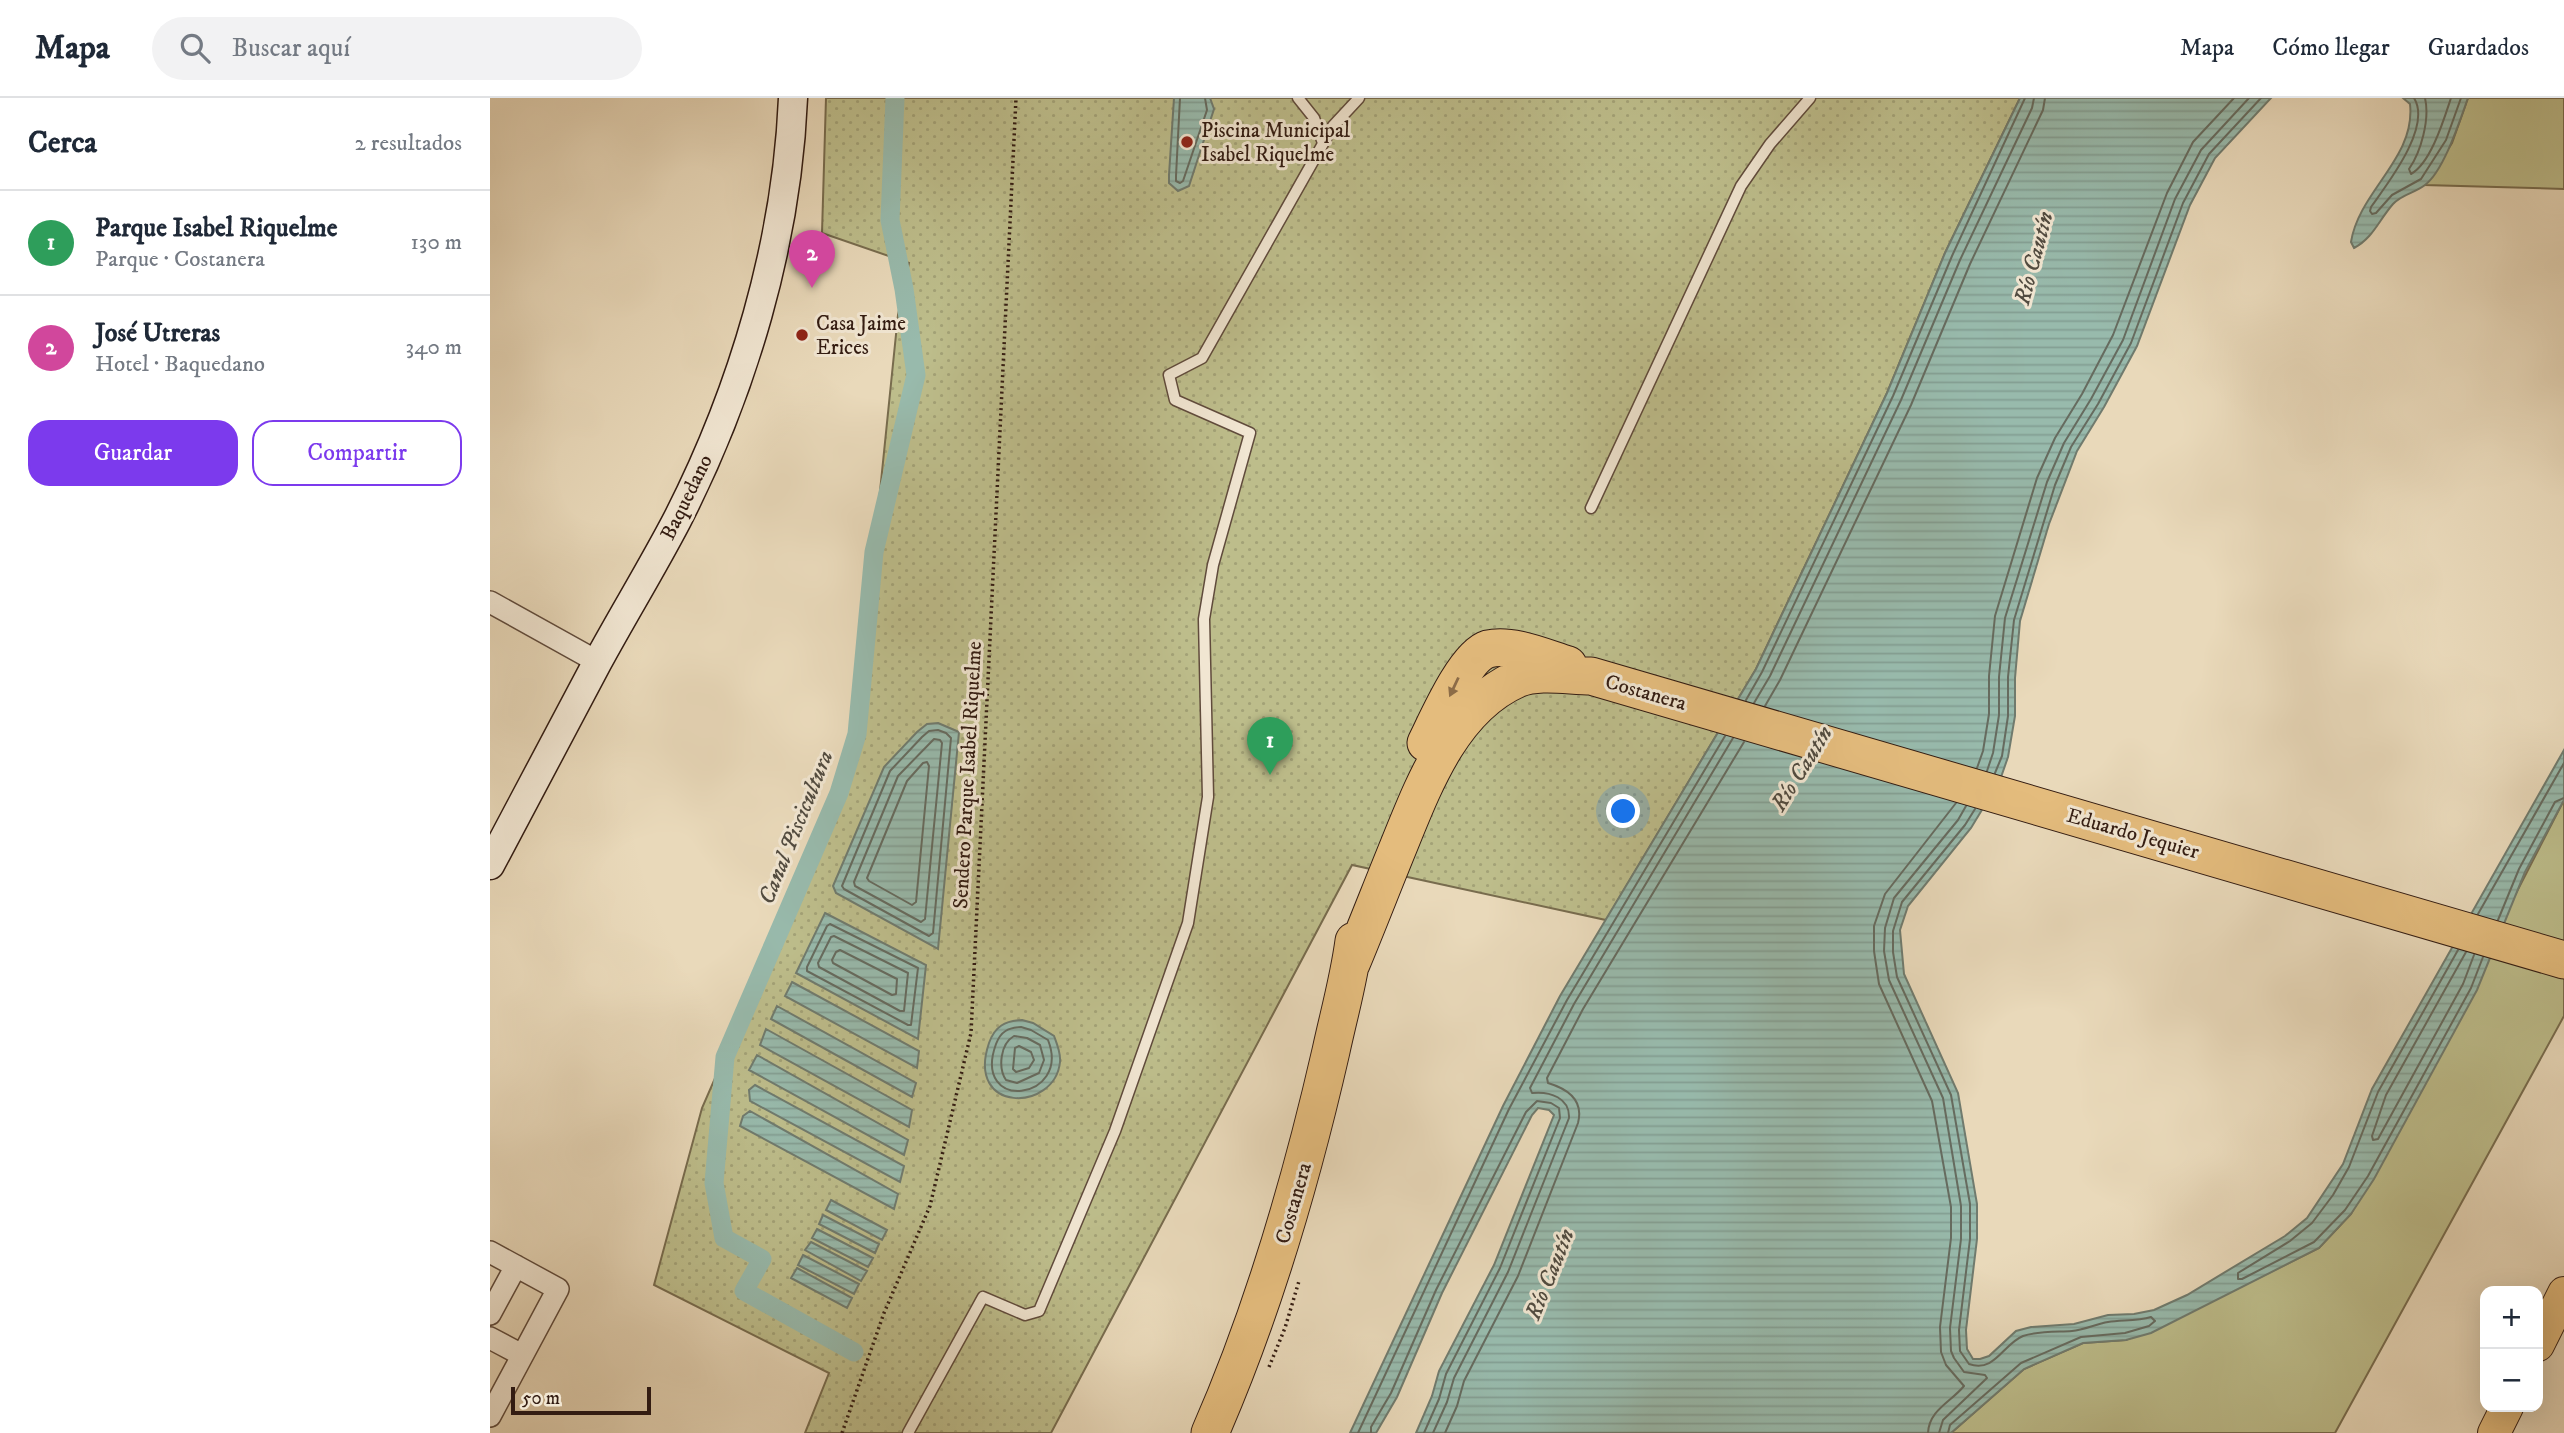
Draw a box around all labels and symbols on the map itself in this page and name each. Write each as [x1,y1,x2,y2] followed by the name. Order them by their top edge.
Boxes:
[1201,118,1351,168] place label: Piscina Municipal Isabel Riquelme
[1179,134,1195,150] marker: Piscina Municipal Isabel Riquelme
[2008,208,2061,309] water label: Río Cautín
[789,230,835,288] pin: 2
[816,311,906,361] place label: Casa Jaime Erices
[794,327,810,343] marker: Casa Jaime Erices
[655,450,719,544] street label: Baquedano
[948,640,988,910] street label: Sendero Parque Isabel Riquelme
[1602,669,1689,717] street label: Costanera
[1448,677,1459,698] one-way arrow
[1247,717,1293,775] pin: 1
[1764,720,1840,818] water label: Río Cautín
[752,746,840,909] water label: Canal Piscicultura
[1606,794,1640,828] your location
[2064,803,2202,865] street label: Eduardo Jequier
[1270,1160,1318,1247] street label: Costanera
[1519,1225,1582,1325] water label: Río Cautín
[511,1384,651,1416] scale bar

